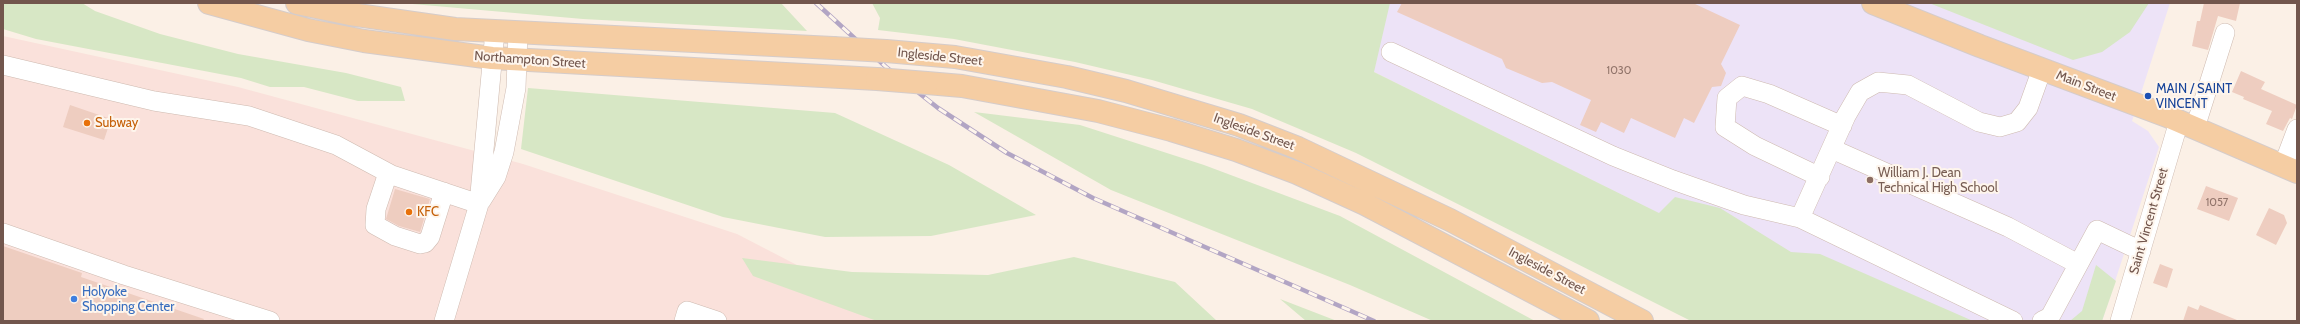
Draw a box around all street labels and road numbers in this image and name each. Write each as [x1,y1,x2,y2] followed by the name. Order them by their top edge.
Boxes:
[897,45,983,69] street label: Ingleside Street
[474,48,586,72] street label: Northampton Street
[2054,67,2118,105] street label: Main Street
[1211,110,1297,154] street label: Ingleside Street
[2126,166,2172,276] street label: Saint Vincent Street
[1506,244,1588,298] street label: Ingleside Street

